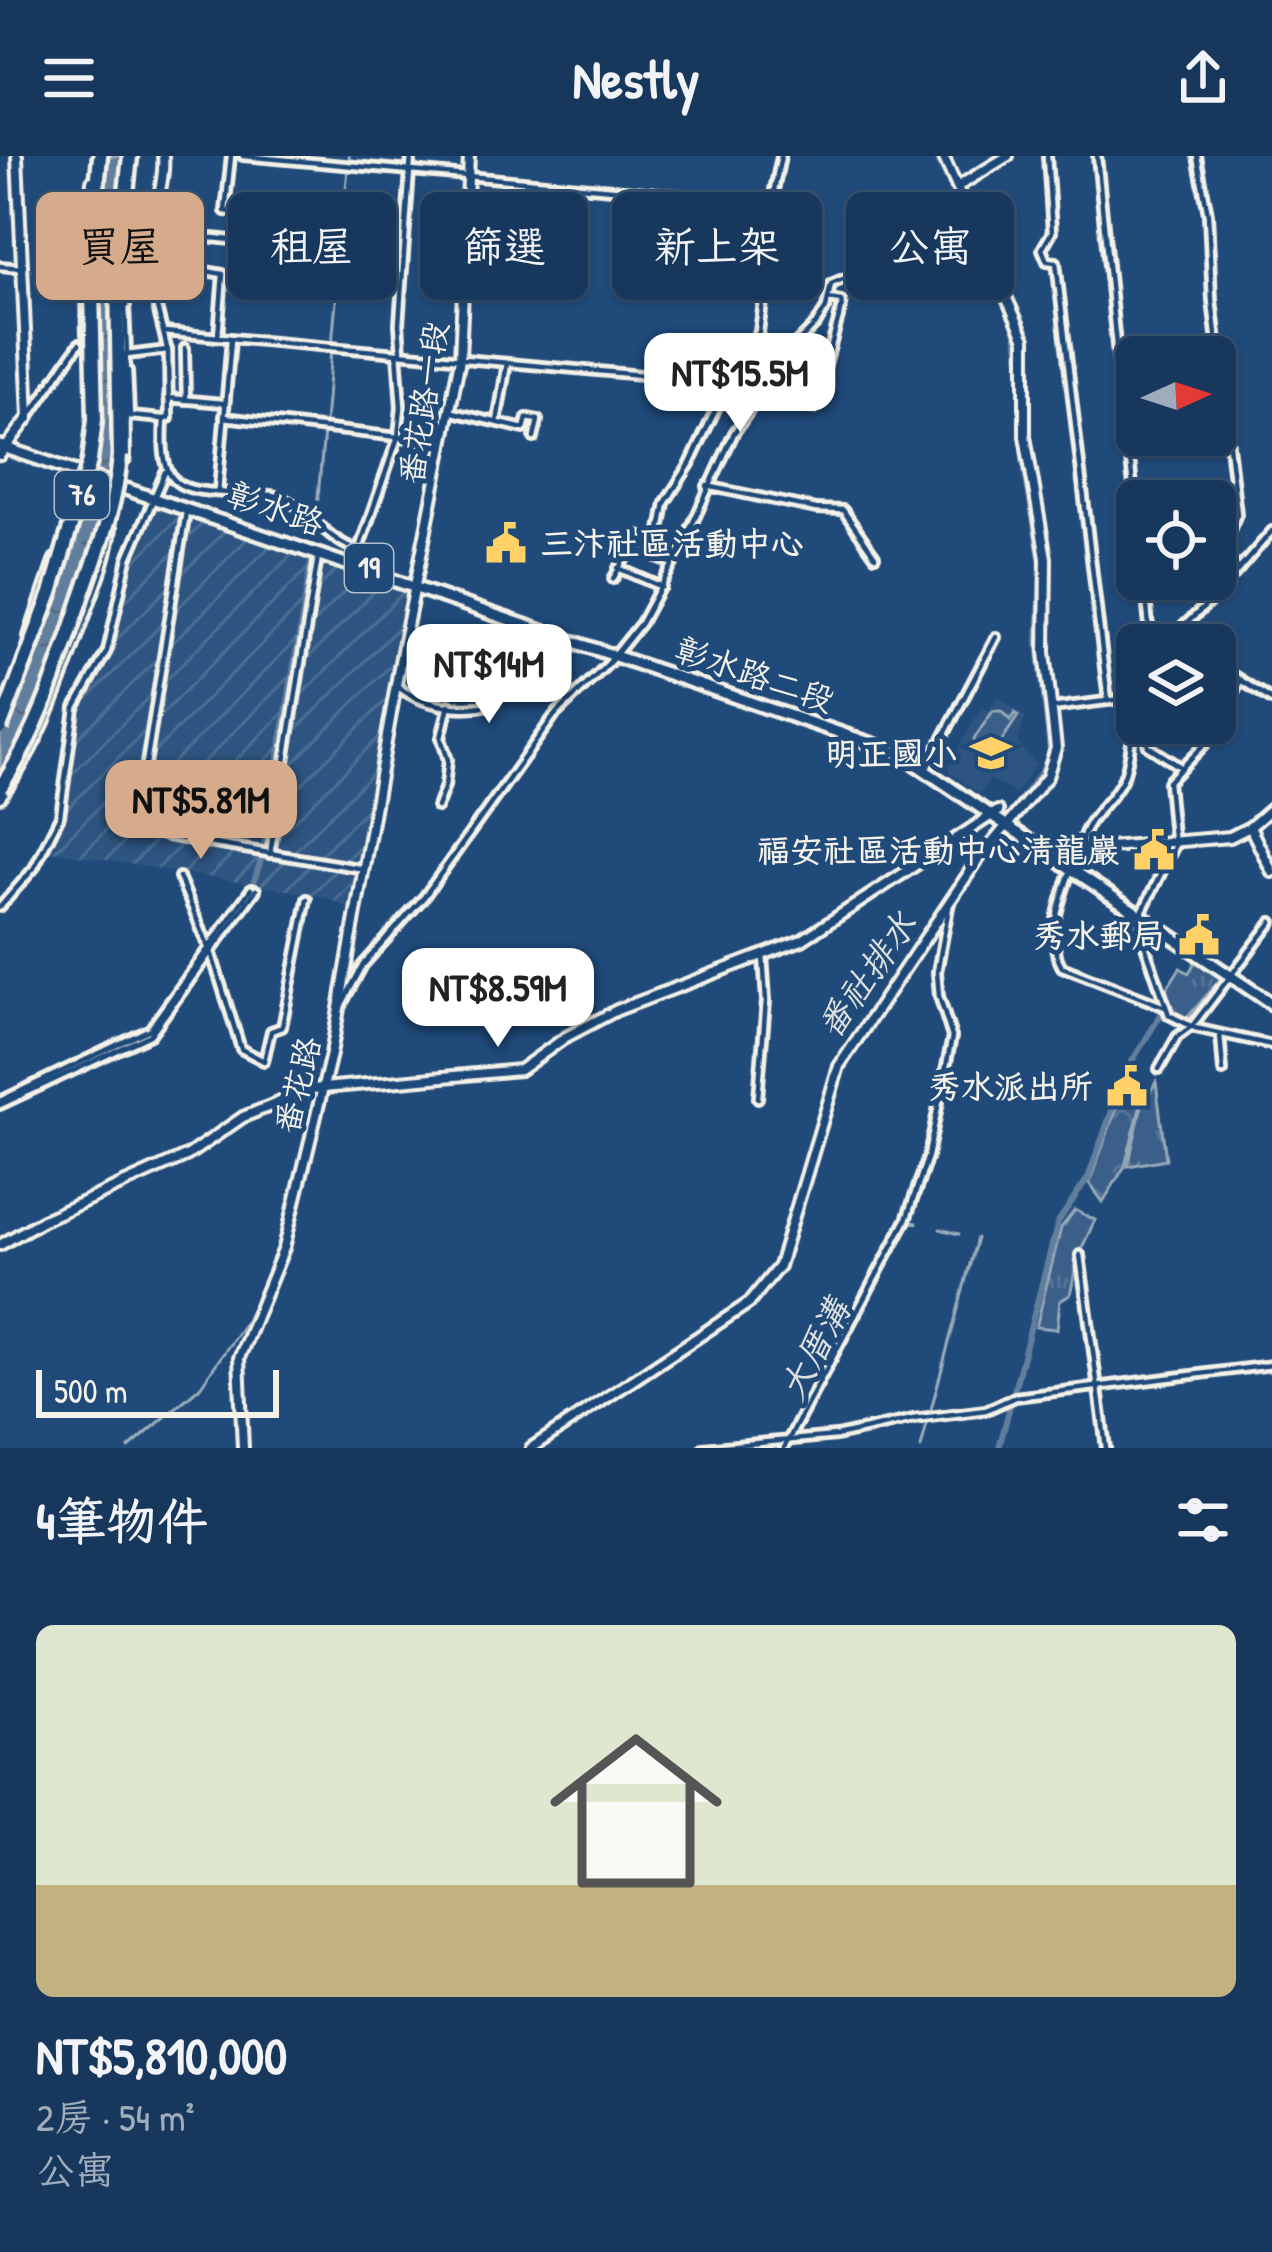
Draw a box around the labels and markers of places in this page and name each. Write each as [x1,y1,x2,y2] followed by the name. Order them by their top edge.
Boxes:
[616,333,864,435] pin: NT$15.5M
[483,520,529,566] public building icon: 三汴社區活動中心
[540,521,804,565] place label: 三汴社區活動中心
[391,624,587,726] pin: NT$14M
[968,730,1014,776] school or university icon: 明正國小
[825,731,957,775] place label: 明正國小
[77,760,325,862] pin: NT$5.81M
[1131,827,1177,873] public building icon: 福安社區活動中心清龍巖
[757,828,1120,872] place label: 福安社區活動中心清龍巖
[1176,912,1222,958] public building icon: 秀水郵局
[1033,913,1165,957] place label: 秀水郵局
[374,948,622,1050] pin: NT$8.59M
[1104,1063,1150,1109] public building icon: 秀水派出所
[928,1064,1093,1108] place label: 秀水派出所

